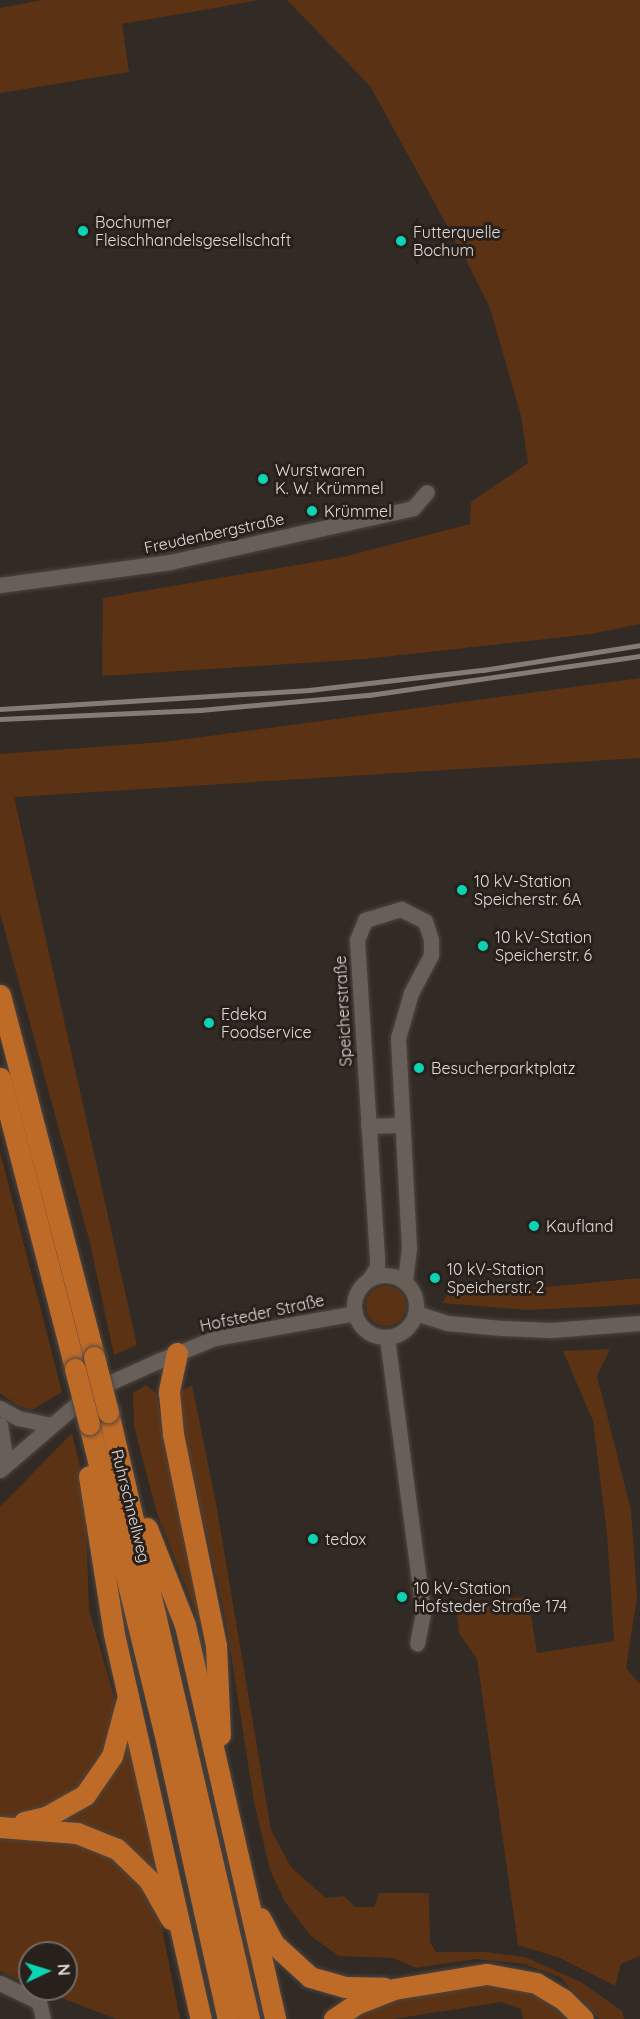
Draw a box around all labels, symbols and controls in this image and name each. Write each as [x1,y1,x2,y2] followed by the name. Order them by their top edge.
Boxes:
[95,212,291,250] place label: Bochumer Fleischhandelsgesellschaft
[413,222,501,260] place label: Futterquelle Bochum
[76,224,90,238] marker: Bochumer Fleischhandelsgesellschaft
[394,234,408,248] marker: Futterquelle Bochum
[275,460,384,498] place label: Wurstwaren K. W. Krümmel
[256,472,270,486] marker: Wurstwaren K. W. Krümmel
[324,501,392,521] place label: Krümmel
[305,504,319,518] marker: Krümmel
[142,509,286,557] street label: Freudenbergstraße
[474,871,581,909] place label: 10 kV-Station Speicherstr. 6A
[455,883,469,897] marker: 10 kV-Station Speicherstr. 6A
[495,927,592,965] place label: 10 kV-Station Speicherstr. 6
[476,939,490,953] marker: 10 kV-Station Speicherstr. 6
[331,955,355,1067] street label: Speicherstraße
[221,1004,312,1042] place label: Edeka Foodservice
[202,1016,216,1030] marker: Edeka Foodservice
[431,1058,575,1078] place label: Besucherparktplatz
[412,1061,426,1075] marker: Besucherparktplatz
[546,1216,614,1236] place label: Kaufland
[527,1219,541,1233] marker: Kaufland
[447,1259,544,1297] place label: 10 kV-Station Speicherstr. 2
[428,1271,442,1285] marker: 10 kV-Station Speicherstr. 2
[198,1290,326,1336] street label: Hofsteder Straße
[108,1447,154,1565] street label: Ruhrschnellweg
[325,1529,366,1549] place label: tedox
[306,1532,320,1546] marker: tedox
[414,1578,567,1616] place label: 10 kV-Station Hofsteder Straße 174
[395,1590,409,1604] marker: 10 kV-Station Hofsteder Straße 174
[18,1941,78,2001] north arrow
[54,1963,74,1976] text: N

